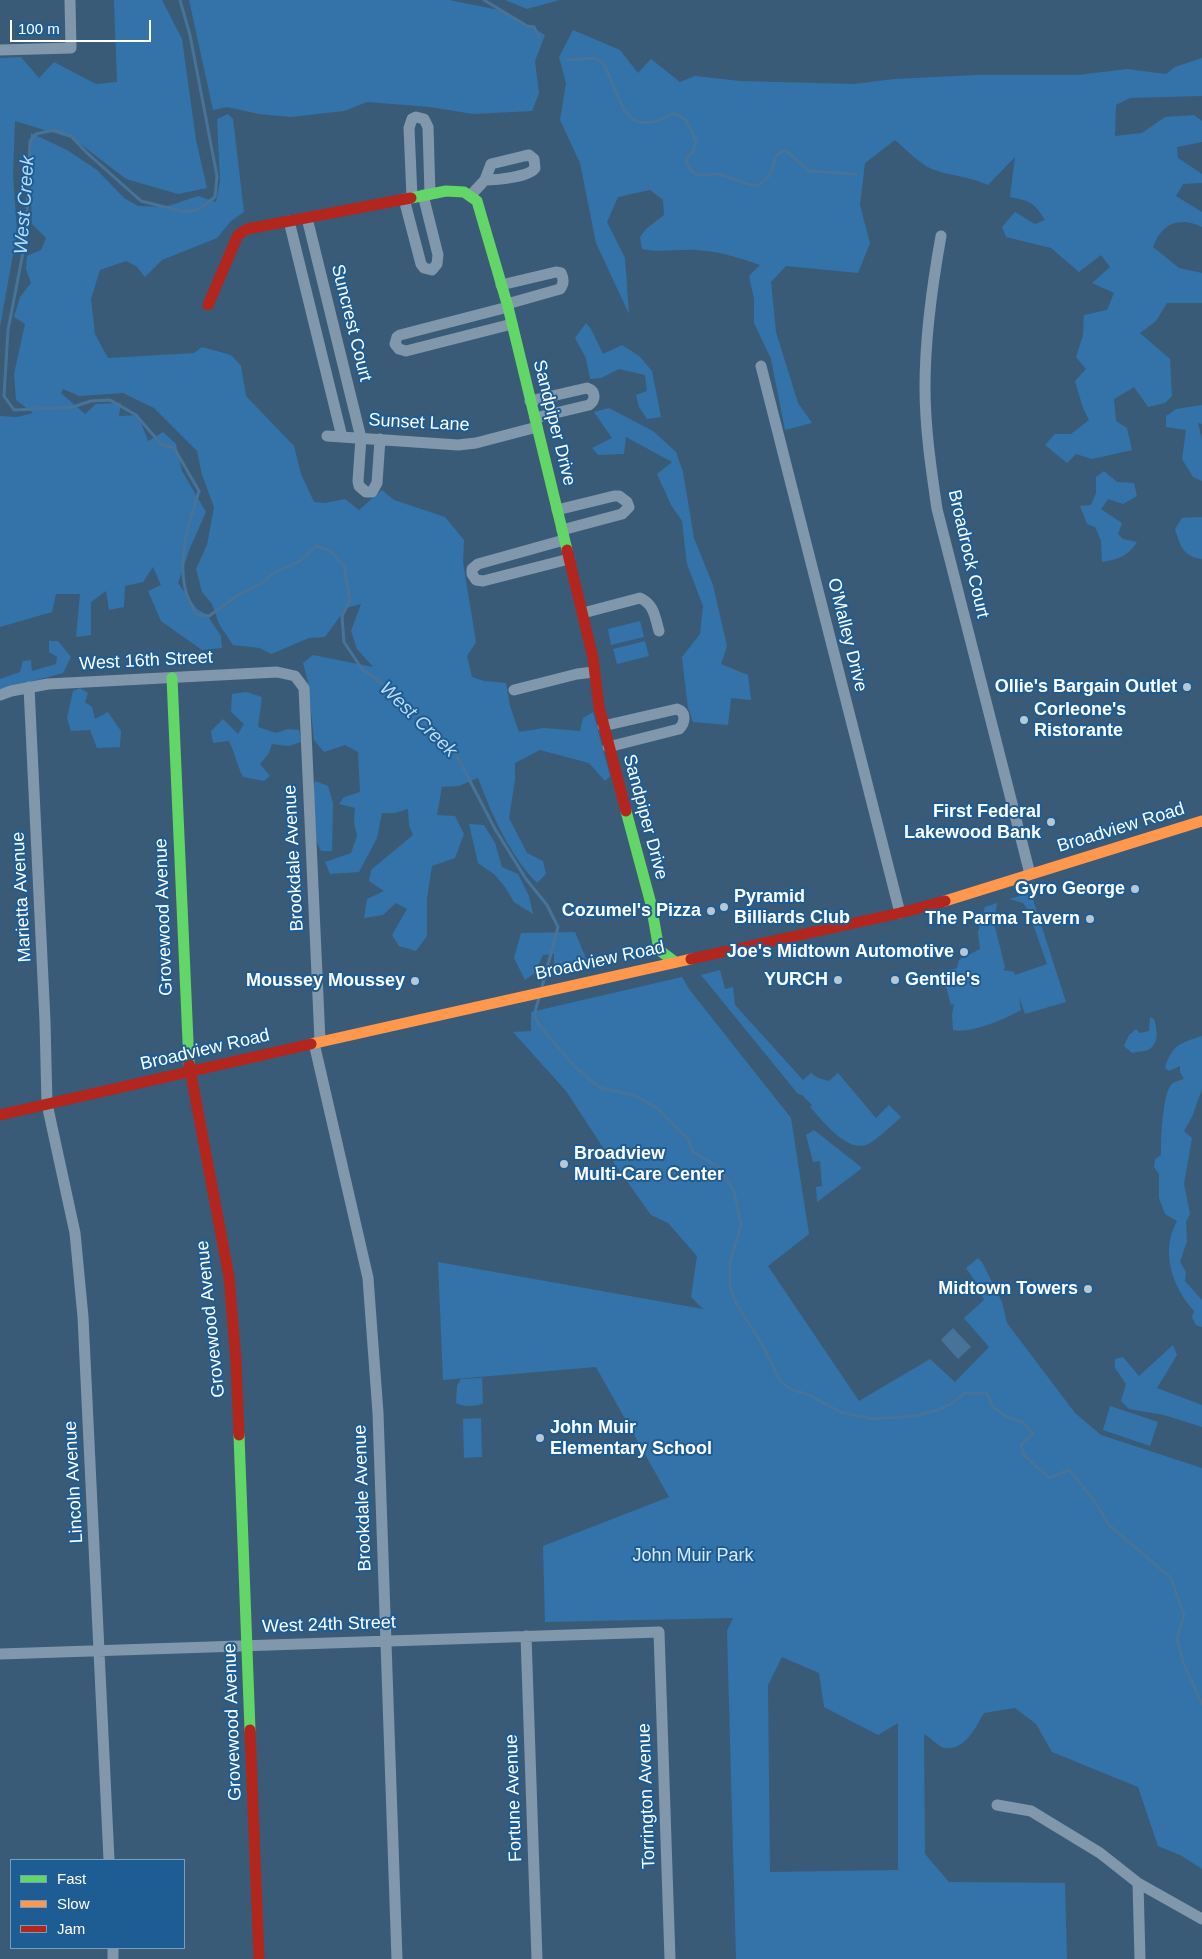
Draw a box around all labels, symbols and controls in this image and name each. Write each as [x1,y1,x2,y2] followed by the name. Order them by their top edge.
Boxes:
[12,10,154,42] scale bar
[18,20,60,37] text: 100 m
[10,155,40,255] water label: West Creek
[326,262,376,384] street label: Suncrest Court
[528,358,580,488] street label: Sandpiper Drive
[368,410,470,436] street label: Sunset Lane
[943,488,993,620] street label: Broadrock Court
[822,576,872,694] street label: O'Malley Drive
[79,647,213,675] street label: West 16th Street
[995,676,1177,698] place label: Ollie's Bargain Outlet
[375,677,461,763] water label: West Creek
[1181,681,1193,693] marker: Ollie's Bargain Outlet
[1034,699,1126,742] place label: Corleone's Ristorante
[1018,714,1030,726] marker: Corleone's Ristorante
[618,752,672,882] street label: Sandpiper Drive
[279,784,309,932] street label: Brookdale Avenue
[1055,798,1187,858] street label: Broadview Road
[904,801,1041,844] place label: First Federal Lakewood Bank
[1045,816,1057,828] marker: First Federal Lakewood Bank
[8,831,36,963] street label: Marietta Avenue
[150,838,178,996] street label: Grovewood Avenue
[1015,878,1125,900] place label: Gyro George
[1129,883,1141,895] marker: Gyro George
[734,886,850,929] place label: Pyramid Billiards Club
[562,900,701,922] place label: Cozumel's Pizza
[718,901,730,913] marker: Pyramid Billiards Club
[705,905,717,917] marker: Cozumel's Pizza
[925,908,1080,930] place label: The Parma Tavern
[1084,913,1096,925] marker: The Parma Tavern
[533,937,667,985] street label: Broadview Road
[727,941,954,963] place label: Joe's Midtown Automotive
[958,946,970,958] marker: Joe's Midtown Automotive
[764,969,828,991] place label: YURCH
[905,969,980,991] place label: Gentile's
[246,970,405,992] place label: Moussey Moussey
[832,974,844,986] marker: YURCH
[889,974,901,986] marker: Gentile's
[409,975,421,987] marker: Moussey Moussey
[138,1025,272,1075] street label: Broadview Road
[574,1143,724,1186] place label: Broadview Multi-Care Center
[558,1158,570,1170] marker: Broadview Multi-Care Center
[192,1239,230,1399] street label: Grovewood Avenue
[938,1278,1078,1300] place label: Midtown Towers
[1082,1283,1094,1295] marker: Midtown Towers
[550,1417,712,1460] place label: John Muir Elementary School
[60,1420,88,1544] street label: Lincoln Avenue
[350,1424,376,1572] street label: Brookdale Avenue
[534,1432,546,1444] marker: John Muir Elementary School
[632,1545,754,1567] park label: John Muir Park
[262,1612,396,1638] street label: West 24th Street
[219,1643,247,1801] street label: Grovewood Avenue
[634,1723,660,1869] street label: Torrington Avenue
[501,1734,527,1862] street label: Fortune Avenue
[10,1859,185,1949] legend
[57,1870,86,1887] text: Fast
[57,1895,90,1912] text: Slow
[57,1920,85,1937] text: Jam

